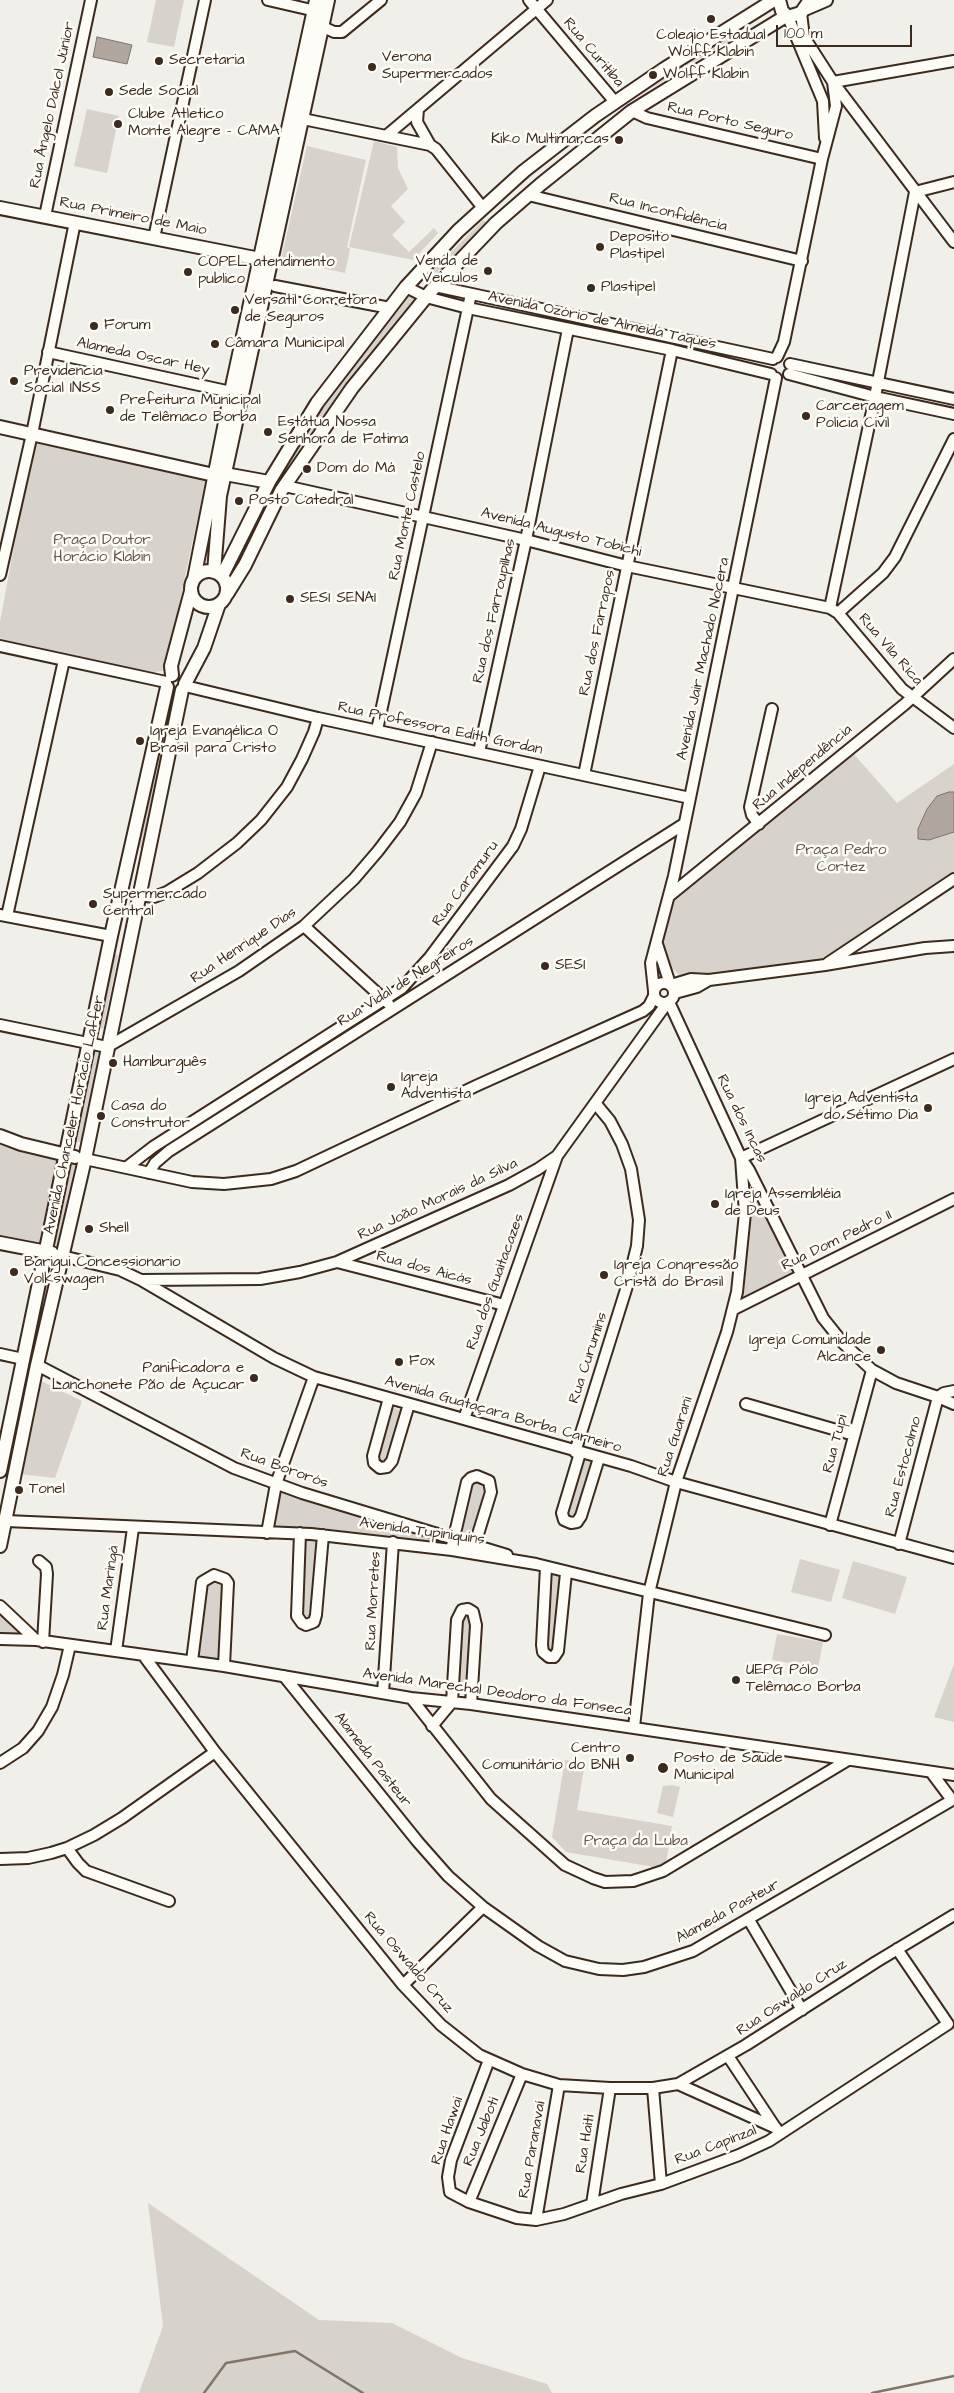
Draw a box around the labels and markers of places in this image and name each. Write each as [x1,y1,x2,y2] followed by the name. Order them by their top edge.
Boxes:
[705,13,717,25] marker: Colegio Estadual Wolff Klabin
[656,27,766,62] place label: Colegio Estadual Wolff Klabin
[382,49,493,84] place label: Verona Supermercados
[169,52,245,70] place label: Secretaria
[153,55,165,67] marker: Secretaria
[366,61,378,73] marker: Verona Supermercados
[663,66,749,84] place label: Wolff Klabin
[647,69,659,81] marker: Wolff Klabin
[119,83,198,101] place label: Sede Social
[103,86,115,98] marker: Sede Social
[128,106,280,141] place label: Clube Atletico Monte Alegre - CAMA
[112,118,124,130] marker: Clube Atletico Monte Alegre - CAMA
[491,131,609,149] place label: Kiko Multimarcas
[613,134,625,146] marker: Kiko Multimarcas
[610,229,669,264] place label: Deposito Plastipel
[594,241,606,253] marker: Deposito Plastipel
[416,253,478,288] place label: Venda de Veiculos
[198,254,335,289] place label: COPEL atendimento publico
[482,265,494,277] marker: Venda de Veiculos
[182,266,194,278] marker: COPEL atendimento publico
[601,279,655,297] place label: Plastipel
[585,282,597,294] marker: Plastipel
[245,292,377,327] place label: Versatil Corretora de Seguros
[229,304,241,316] marker: Versatil Corretora de Seguros
[104,317,150,335] place label: Forum
[88,320,100,332] marker: Forum
[225,335,344,353] place label: Câmara Municipal
[209,338,221,350] marker: Câmara Municipal
[24,363,103,398] place label: Previdencia Social INSS
[8,375,20,387] marker: Previdencia Social INSS
[120,392,261,427] place label: Prefeitura Municipal de Telêmaco Borba
[816,398,904,433] place label: Carceragem Policia Civil
[104,404,116,416] marker: Prefeitura Municipal de Telêmaco Borba
[800,410,812,422] marker: Carceragem Policia Civil
[278,414,409,449] place label: Estátua Nossa Senhora de Fatima
[262,426,274,438] marker: Estátua Nossa Senhora de Fatima
[317,460,395,478] place label: Dom do Má
[301,463,313,475] marker: Dom do Má
[249,492,353,510] place label: Posto Catedral
[233,495,245,507] marker: Posto Catedral
[300,590,376,608] place label: SESI SENAI
[284,593,296,605] marker: SESI SENAI
[150,723,278,758] place label: Igreja Evangélica O Brasil para Cristo
[134,735,146,747] marker: Igreja Evangélica O Brasil para Cristo
[103,886,206,921] place label: Supermercado Central
[87,898,99,910] marker: Supermercado Central
[555,957,585,975] place label: SESI
[539,960,551,972] marker: SESI
[123,1054,207,1072] place label: Hamburguês
[107,1057,119,1069] marker: Hamburguês
[401,1069,471,1104] place label: Igreja Adventista
[385,1081,397,1093] marker: Igreja Adventista
[805,1090,918,1125] place label: Igreja Adventista do Sétimo Dia
[111,1098,190,1133] place label: Casa do Construtor
[922,1102,934,1114] marker: Igreja Adventista do Sétimo Dia
[95,1110,107,1122] marker: Casa do Construtor
[725,1186,841,1221] place label: Igreja Assembléia de Deus
[709,1198,721,1210] marker: Igreja Assembléia de Deus
[99,1220,129,1238] place label: Shell
[83,1223,95,1235] marker: Shell
[24,1254,181,1289] place label: Barigui Concessionario Volkswagen
[614,1257,739,1292] place label: Igreja Congressão Cristã do Brasil
[8,1266,20,1278] marker: Barigui Concessionario Volkswagen
[598,1269,610,1281] marker: Igreja Congressão Cristã do Brasil
[749,1332,871,1367] place label: Igreja Comunidade Alcance
[875,1344,887,1356] marker: Igreja Comunidade Alcance
[409,1353,435,1371] place label: Fox
[393,1356,405,1368] marker: Fox
[52,1360,244,1395] place label: Panificadora e Lanchonete Pão de Açucar
[248,1372,260,1384] marker: Panificadora e Lanchonete Pão de Açucar
[29,1481,65,1499] place label: Tonel
[13,1484,25,1496] marker: Tonel
[746,1662,861,1697] place label: UEPG Pólo Telêmaco Borba
[730,1674,742,1686] marker: UEPG Pólo Telêmaco Borba
[482,1740,620,1775] place label: Centro Comunitário do BNH
[674,1750,783,1785] place label: Posto de Saude Municipal
[624,1752,636,1764] marker: Centro Comunitário do BNH
[656,1761,670,1775] marker: Posto de Saude Municipal

